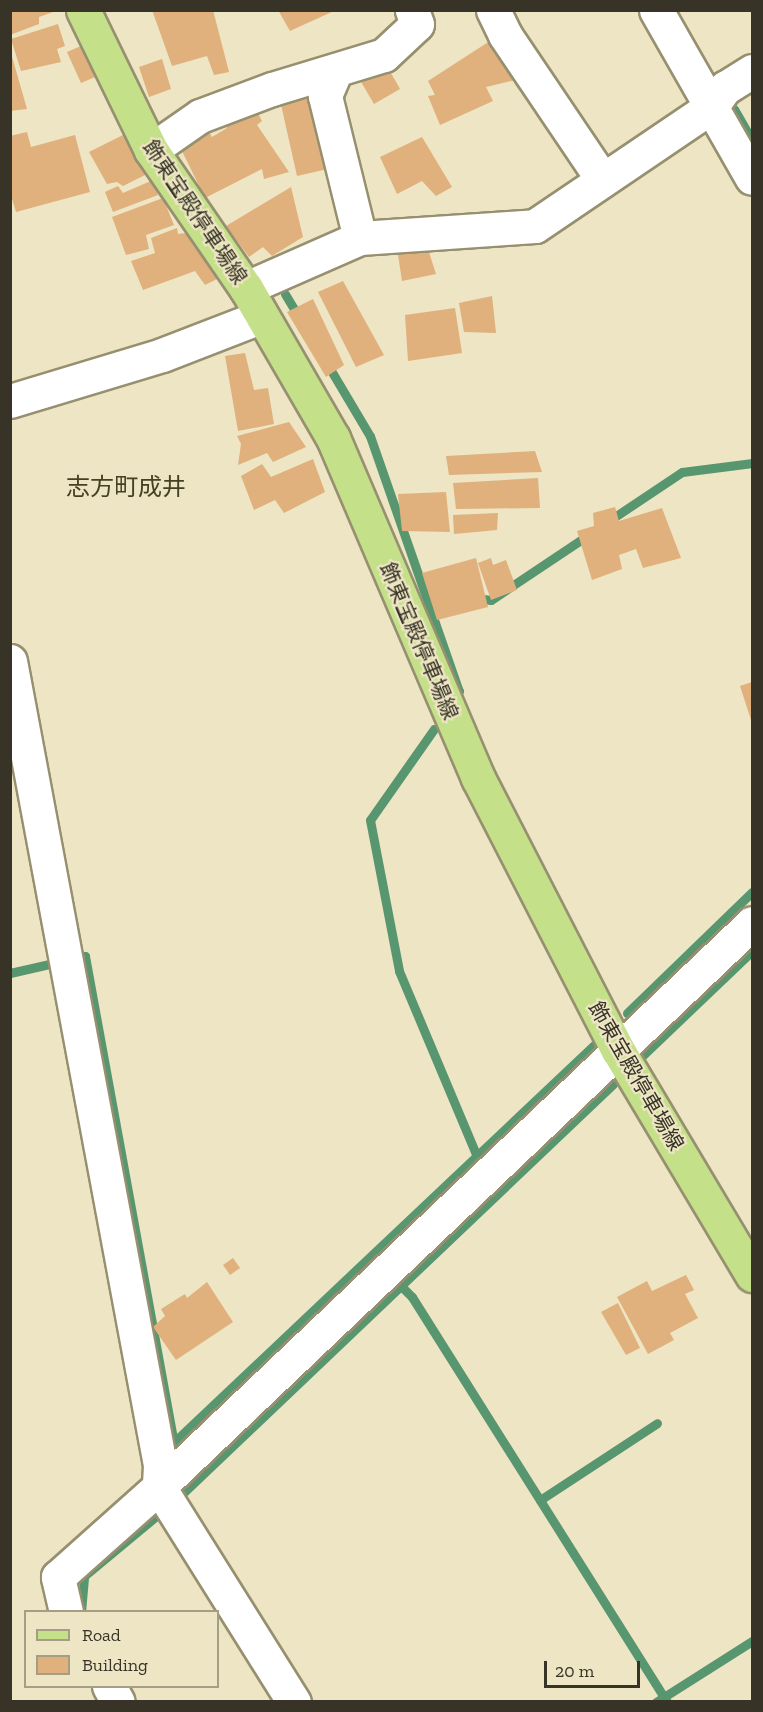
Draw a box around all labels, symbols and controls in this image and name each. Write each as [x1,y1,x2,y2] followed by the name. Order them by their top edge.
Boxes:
[138,135,252,289] street label: 飾東宝殿停車場線
[66,473,186,501] district label: 志方町成井
[375,559,463,723] street label: 飾東宝殿停車場線
[583,997,689,1155] street label: 飾東宝殿停車場線
[24,1610,219,1688] legend
[82,1624,121,1646] text: Road
[547,1649,643,1687] scale bar
[82,1654,148,1676] text: Building
[555,1660,594,1682] text: 20 m

